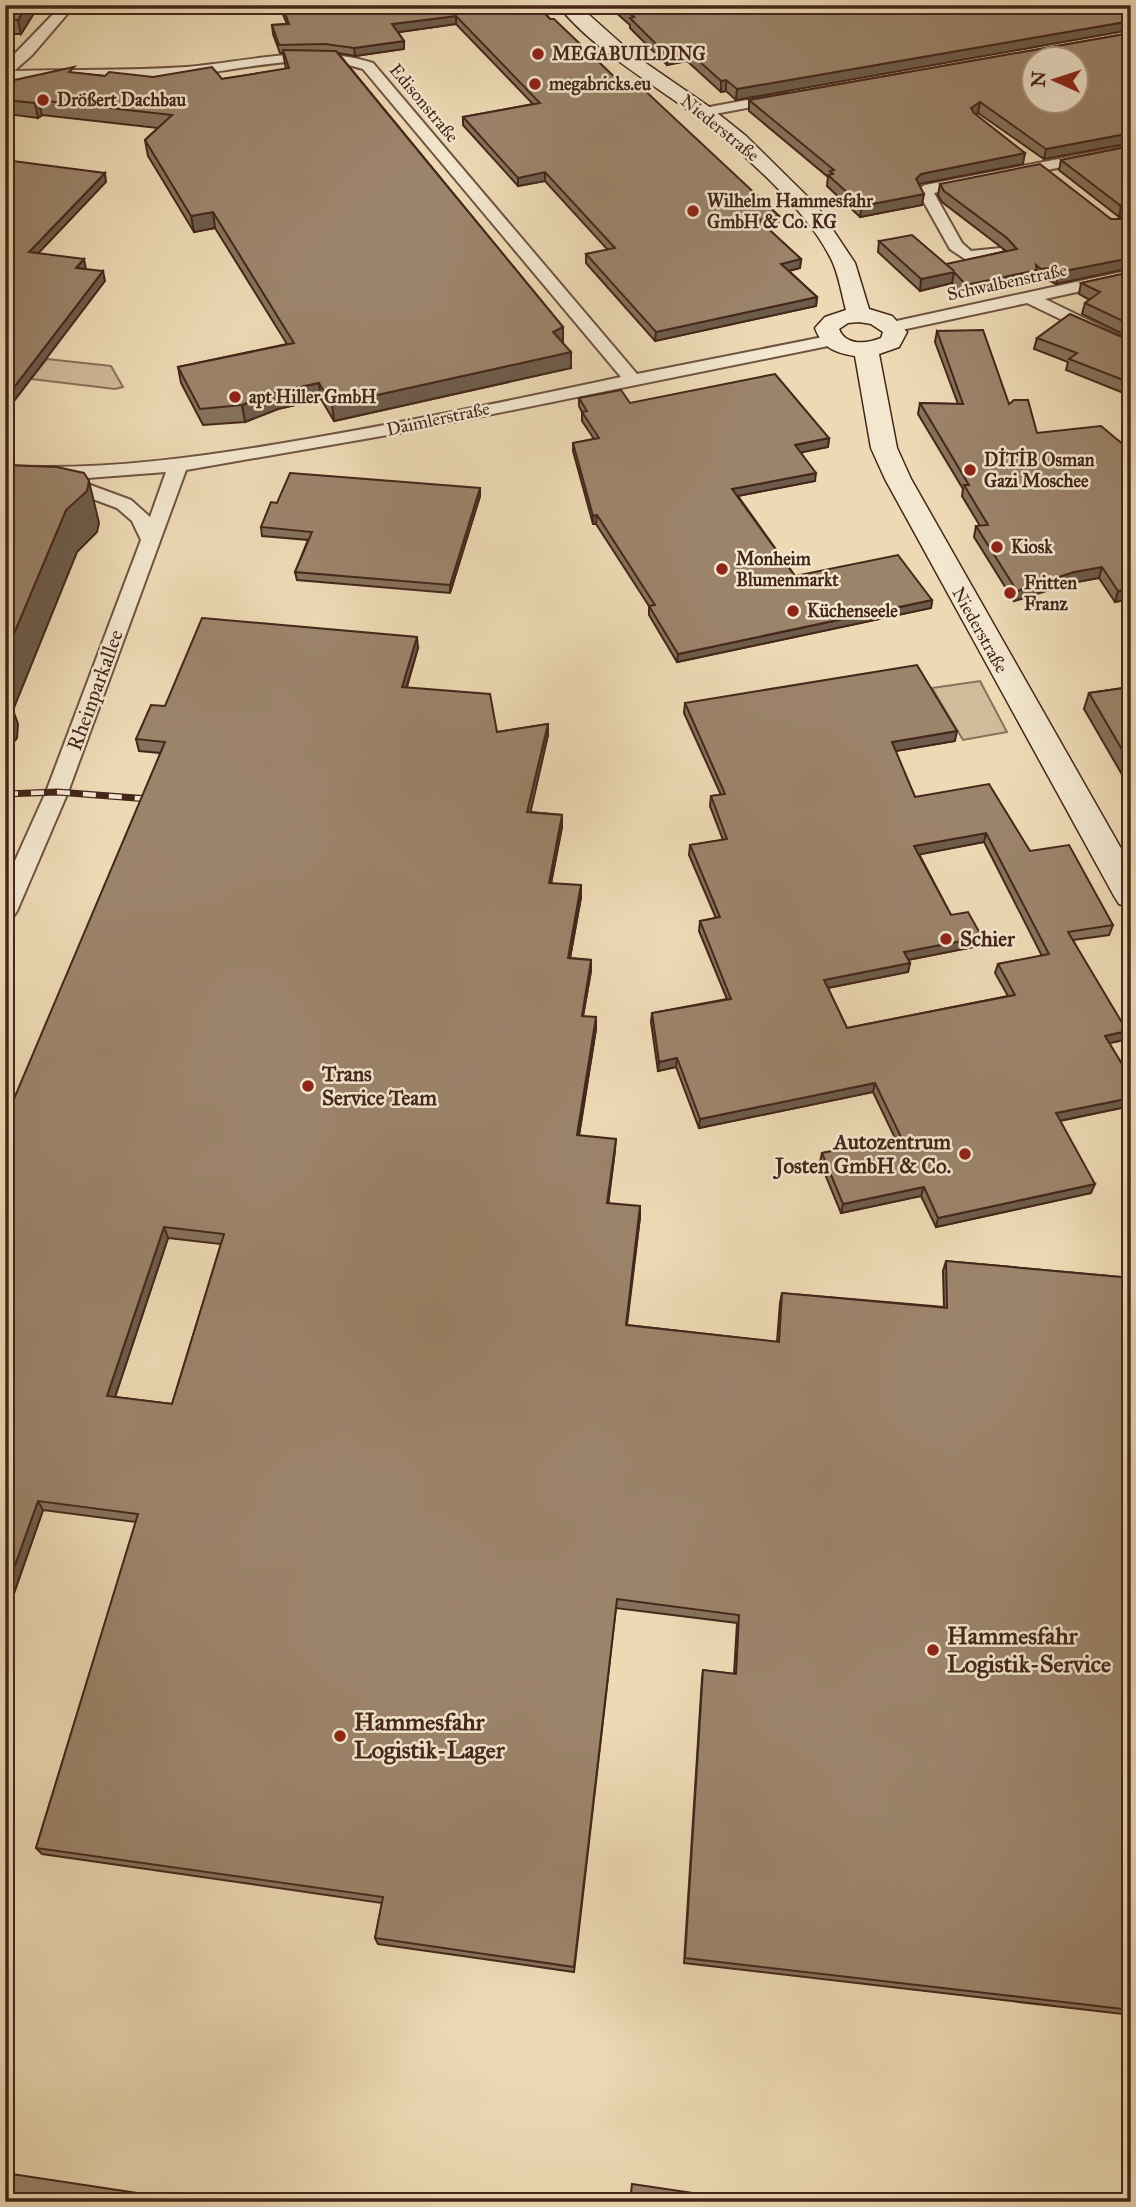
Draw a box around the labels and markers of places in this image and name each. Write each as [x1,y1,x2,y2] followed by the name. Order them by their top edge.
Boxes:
[552,43,706,65] place label: MEGABUILDING
[530,46,546,62] marker: MEGABUILDING
[548,73,652,96] place label: megabricks.eu
[527,76,543,92] marker: megabricks.eu
[57,89,187,111] place label: Drößert Dachbau
[35,92,51,108] marker: Drößert Dachbau
[707,190,874,233] place label: Wilhelm Hammesfahr GmbH & Co. KG
[685,203,701,219] marker: Wilhelm Hammesfahr GmbH & Co. KG
[249,386,377,409] place label: apt Hiller GmbH
[227,389,243,405] marker: apt Hiller GmbH
[984,447,1095,492] place label: DİTİB Osman Gazi Moschee
[962,462,978,478] marker: DİTİB Osman Gazi Moschee
[1011,536,1053,558] place label: Kiosk
[989,539,1005,555] marker: Kiosk
[736,548,839,591] place label: Monheim Blumenmarkt
[714,561,730,577] marker: Monheim Blumenmarkt
[1024,572,1077,615] place label: Fritten Franz
[1002,585,1018,601] marker: Fritten Franz
[807,600,898,622] place label: Küchenseele
[785,603,801,619] marker: Küchenseele
[960,926,1016,952] place label: Schier
[938,931,954,947] marker: Schier
[321,1061,437,1111] place label: Trans Service Team
[300,1078,316,1094] marker: Trans Service Team
[772,1129,951,1180] place label: Autozentrum Josten GmbH & Co.
[957,1146,973,1162] marker: Autozentrum Josten GmbH & Co.
[947,1621,1111,1679] place label: Hammesfahr Logistik-Service
[925,1642,941,1658] marker: Hammesfahr Logistik-Service
[354,1707,506,1765] place label: Hammesfahr Logistik-Lager
[332,1728,348,1744] marker: Hammesfahr Logistik-Lager

